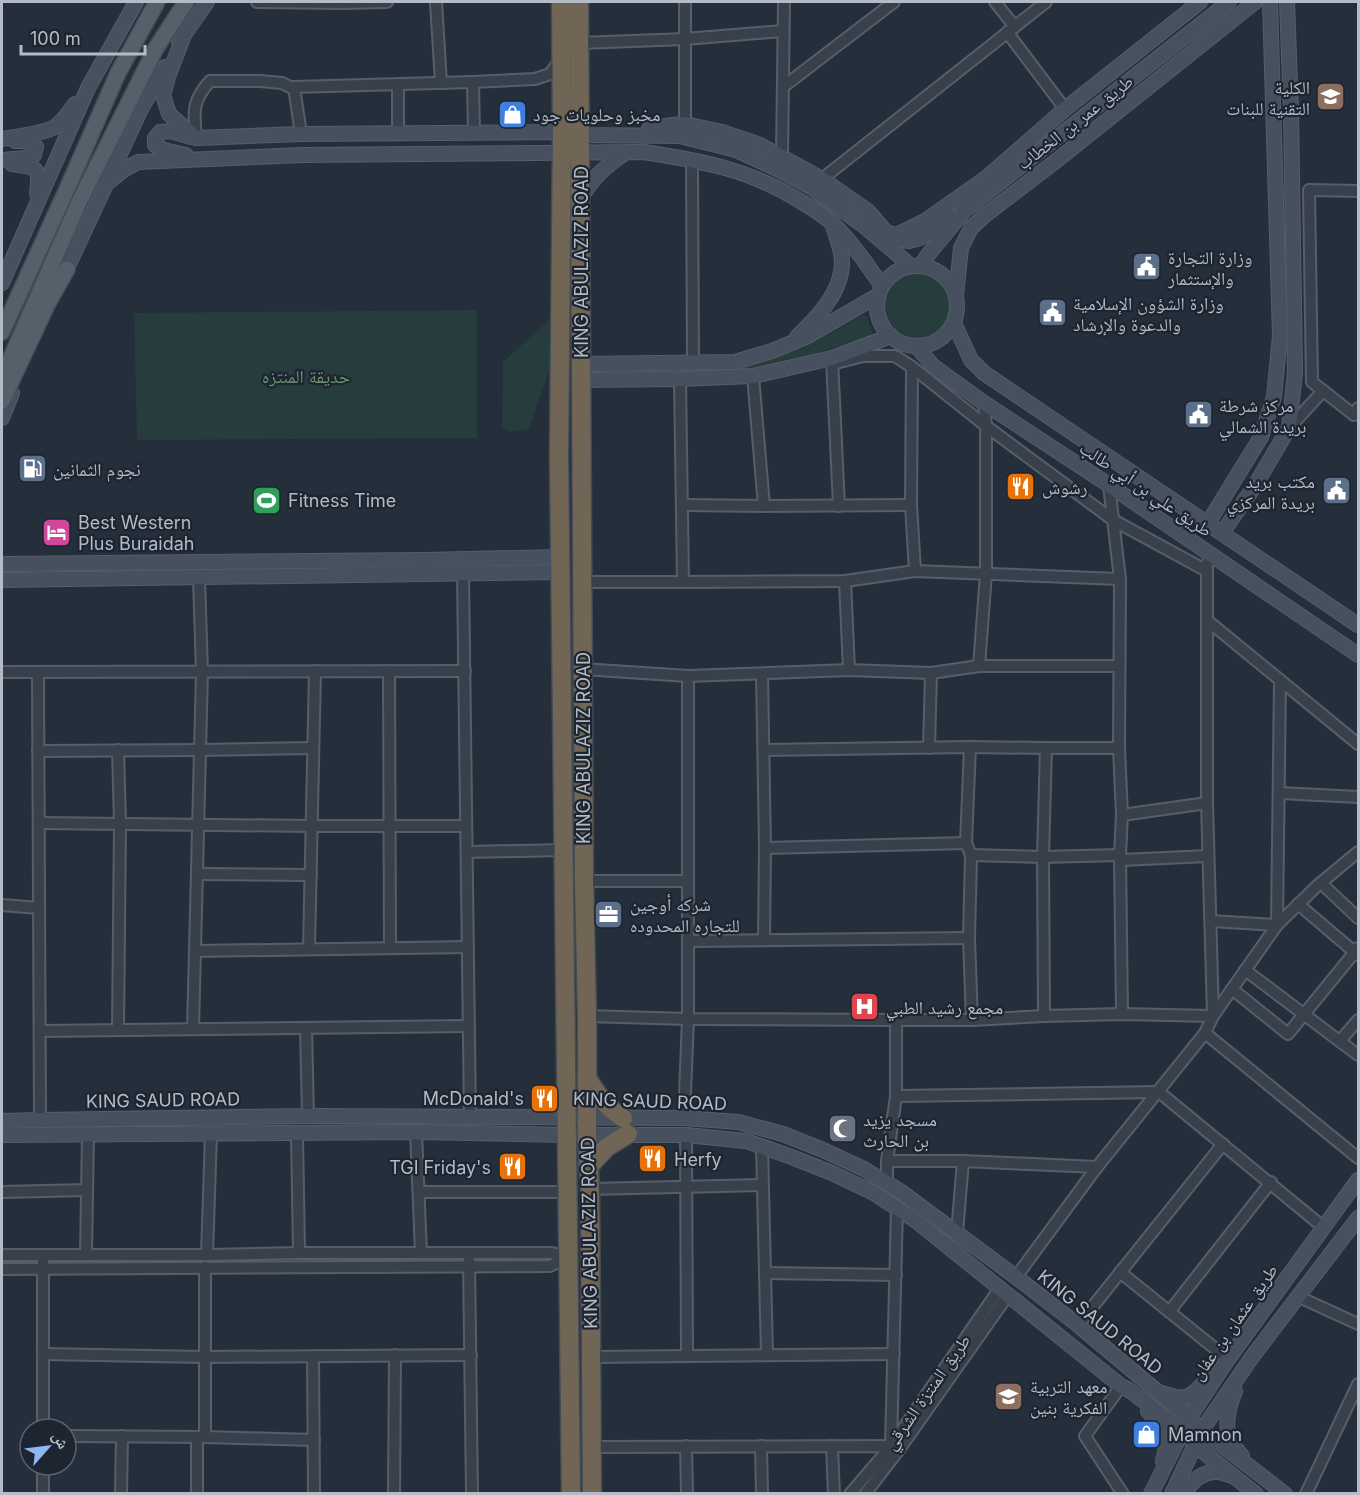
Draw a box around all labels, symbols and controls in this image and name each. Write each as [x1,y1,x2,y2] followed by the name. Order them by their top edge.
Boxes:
[21,18,146,56] scale bar
[30,28,81,49] text: 100 m
[1013,70,1138,175] street label: طريق عمر بن الخطاب
[1226,77,1310,119] place label: الكلية التقنية للبنات
[1315,81,1347,113] school or university icon: الكلية التقنية للبنات
[496,98,528,130] shop icon: مخبز وحلويات جود
[533,104,661,125] place label: مخبز وحلويات جود
[571,166,592,358] street label: KING ABULAZIZ ROAD
[1167,247,1252,290] place label: وزارة التجارة والإستثمار
[1131,251,1163,283] public building icon: وزارة التجارة والإستثمار
[1073,293,1224,336] place label: وزارة الشؤون الإسلامية والدعوة والإرشاد
[1036,297,1068,329] public building icon: وزارة الشؤون الإسلامية والدعوة والإرشاد
[262,366,350,387] park label: حديقة المنتزه
[1219,395,1307,441] place label: مركز شرطة بريدة الشمالي
[1182,399,1214,431] public building icon: مركز شرطة بريدة الشمالي
[1073,437,1216,545] street label: طريق علي بن أبي طالب
[16,453,48,485] fuel station icon: نجوم الثمانين
[53,459,141,482] place label: نجوم الثمانين
[1005,471,1037,503] restaurant icon: رشوش
[1227,471,1315,517] place label: مكتب بريد بريدة المركزي
[1320,475,1352,507] public building icon: مكتب بريد بريدة المركزي
[1042,477,1088,499] place label: رشوش
[251,484,283,516] sports icon: Fitness Time
[288,490,396,511] place label: Fitness Time
[78,512,195,554] place label: Best Western Plus Buraidah
[41,516,73,548] hotel icon: Best Western Plus Buraidah
[573,652,594,844] street label: KING ABULAZIZ ROAD
[630,894,740,936] place label: شركه أوجين للتجاره المحدوده
[593,898,625,930] office icon: شركه أوجين للتجاره المحدوده
[849,991,881,1023] hospital icon: مجمع رشيد الطبي
[886,997,1003,1022] place label: مجمع رشيد الطبي
[529,1082,561,1114] restaurant icon: McDonald's
[86,1088,240,1112] street label: KING SAUD ROAD
[423,1088,524,1109] place label: McDonald's
[573,1088,727,1114] street label: KING SAUD ROAD
[863,1109,937,1152] place label: مسجد يزيد بن الحارث
[826,1113,858,1145] mosque icon: مسجد يزيد بن الحارث
[577,1137,601,1329] street label: KING ABULAZIZ ROAD
[637,1143,669,1175] restaurant icon: Herfy
[674,1149,722,1170] place label: Herfy
[496,1151,528,1183] restaurant icon: TGI Friday's
[389,1157,491,1178] place label: TGI Friday's
[1186,1260,1283,1385] street label: طريق عثمان بن عفان
[1033,1265,1167,1379] street label: KING SAUD ROAD
[879,1330,978,1456] street label: طريق المنتزة الشرقي
[1030,1376,1108,1419] place label: معهد التربية الفكرية بنين
[993,1380,1025,1412] school or university icon: معهد التربية الفكرية بنين
[18,1417,78,1477] north arrow
[1131,1418,1163,1450] shop icon: Mamnon
[1168,1424,1242,1445] place label: Mamnon
[48,1428,74,1452] text: ش

